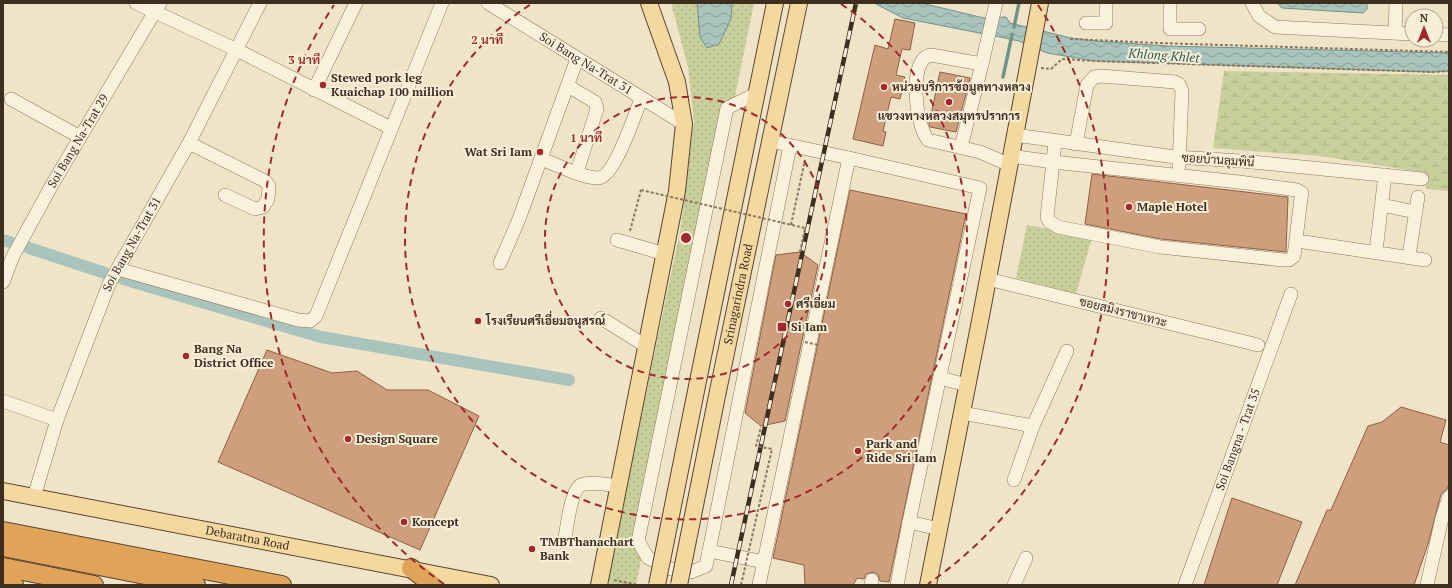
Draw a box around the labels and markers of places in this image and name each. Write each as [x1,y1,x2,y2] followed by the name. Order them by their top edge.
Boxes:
[331,70,454,99] place label: Stewed pork leg Kuaichap 100 million
[892,79,1031,95] place label: หน่วยบริการข้อมูลทางหลวง
[318,80,328,90] marker: Stewed pork leg Kuaichap 100 million
[879,82,889,92] marker: หน่วยบริการข้อมูลทางหลวง
[944,97,954,107] marker: แขวงทางหลวงสมุทรปราการ
[878,108,1020,124] place label: แขวงทางหลวงสมุทรปราการ
[464,144,532,159] place label: Wat Sri Iam
[535,147,545,157] marker: Wat Sri Iam
[1137,199,1207,214] place label: Maple Hotel
[1124,202,1134,212] marker: Maple Hotel
[679,231,693,245] centre of rings
[796,293,835,311] place label: ศรีเอี่ยม
[783,299,793,309] marker: ศรีเอี่ยม
[485,310,606,329] place label: โรงเรียนศรีเอี่ยมอนุสรณ์
[473,316,483,326] marker: โรงเรียนศรีเอี่ยมอนุสรณ์
[791,319,827,334] place label: Si Iam
[776,321,788,333] marker: Si Iam
[194,341,274,370] place label: Bang Na District Office
[181,351,191,361] marker: Bang Na District Office
[356,431,439,446] place label: Design Square
[343,434,353,444] marker: Design Square
[866,436,937,465] place label: Park and Ride Sri Iam
[853,446,863,456] marker: Park and Ride Sri Iam
[412,514,459,529] place label: Koncept
[399,517,409,527] marker: Koncept
[540,534,634,563] place label: TMBThanachart Bank
[527,544,537,554] marker: TMBThanachart Bank

